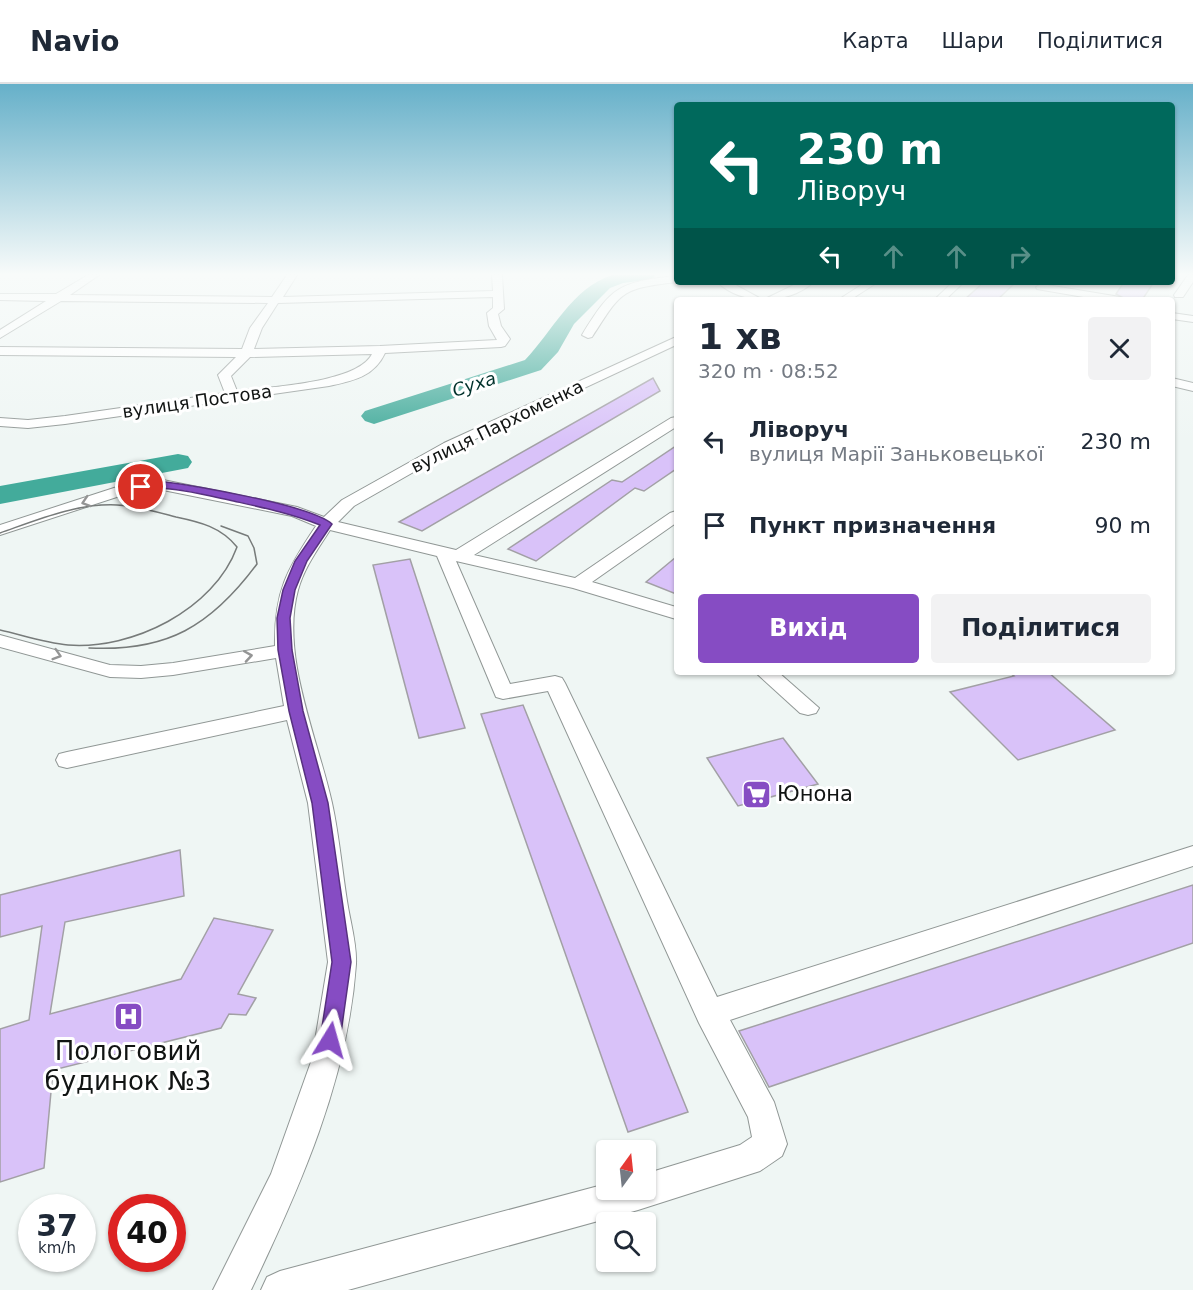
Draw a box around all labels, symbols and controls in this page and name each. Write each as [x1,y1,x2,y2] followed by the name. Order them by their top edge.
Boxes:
[30,25,119,58] text: Navio
[842,29,909,53] text: Карта
[942,29,1004,53] text: Шари
[1037,29,1163,53] text: Поділитися
[797,125,943,174] text: 230 m
[698,126,776,204] icon: left
[797,175,906,206] text: Ліворуч
[814,240,847,273] icon: left
[877,240,910,273] icon: ahead
[940,240,973,273] icon: ahead
[1003,240,1036,273] icon: right
[698,316,782,357] text: 1 хв
[1088,317,1151,380] button: close
[698,359,839,383] text: 320 m · 08:52
[449,367,499,401] water label: Суха
[407,375,587,477] street label: вулиця Пархоменка
[121,380,273,422] street label: вулиця Постова
[749,417,849,442] text: Ліворуч
[698,425,731,458] icon: left
[1081,429,1151,454] text: 230 m
[749,442,1044,466] text: вулиця Марії Заньковецької
[115,461,166,512] pin
[124,470,157,503] icon: arrive
[81,495,92,507] one-way arrow
[698,509,731,542] icon: arrive
[749,513,996,538] text: Пункт призначення
[1095,513,1151,538] text: 90 m
[698,594,919,663] button: Вихід
[931,594,1151,663] button: Поділитися
[51,648,62,661] one-way arrow
[243,650,253,663] one-way arrow
[740,778,772,810] supermarket icon: Юнона
[777,782,853,806] place label: Юнона
[112,1001,144,1033] hospital icon: Пологовий будинок №3
[298,1008,362,1072] position arrow
[45,1036,211,1096] place label: Пологовий будинок №3
[596,1140,656,1200] north arrow
[596,1140,656,1272] map controls
[108,1194,186,1272] speed limit sign: 40
[36,1208,78,1243] text: 37
[596,1212,656,1272] button: search
[38,1239,76,1257] text: km/h

